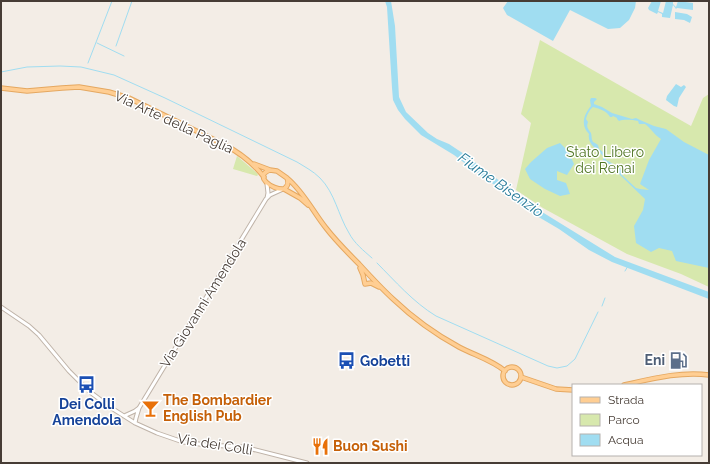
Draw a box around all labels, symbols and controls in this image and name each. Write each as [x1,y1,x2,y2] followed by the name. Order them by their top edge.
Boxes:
[112,87,236,157] street label: Via Arte della Paglia
[566,144,644,176] park label: Stato Libero dei Renai
[455,149,547,221] water label: Fiume Bisenzio
[157,235,249,371] street label: Via Giovanni Amendola
[668,350,688,370] fuel station icon: Eni
[337,351,357,371] bus stop icon: Gobetti
[645,352,665,368] place label: Eni
[360,353,410,369] place label: Gobetti
[77,374,97,394] bus stop icon: Dei Colli Amendola
[572,384,702,456] legend
[163,392,272,424] place label: The Bombardier English Pub
[608,393,644,407] text: Strada
[52,396,122,428] place label: Dei Colli Amendola
[140,398,160,418] bar icon: The Bombardier English Pub
[608,413,640,427] text: Parco
[176,430,254,458] street label: Via dei Colli
[608,433,644,447] text: Acqua
[310,436,330,456] restaurant icon: Buon Sushi
[333,438,408,454] place label: Buon Sushi

